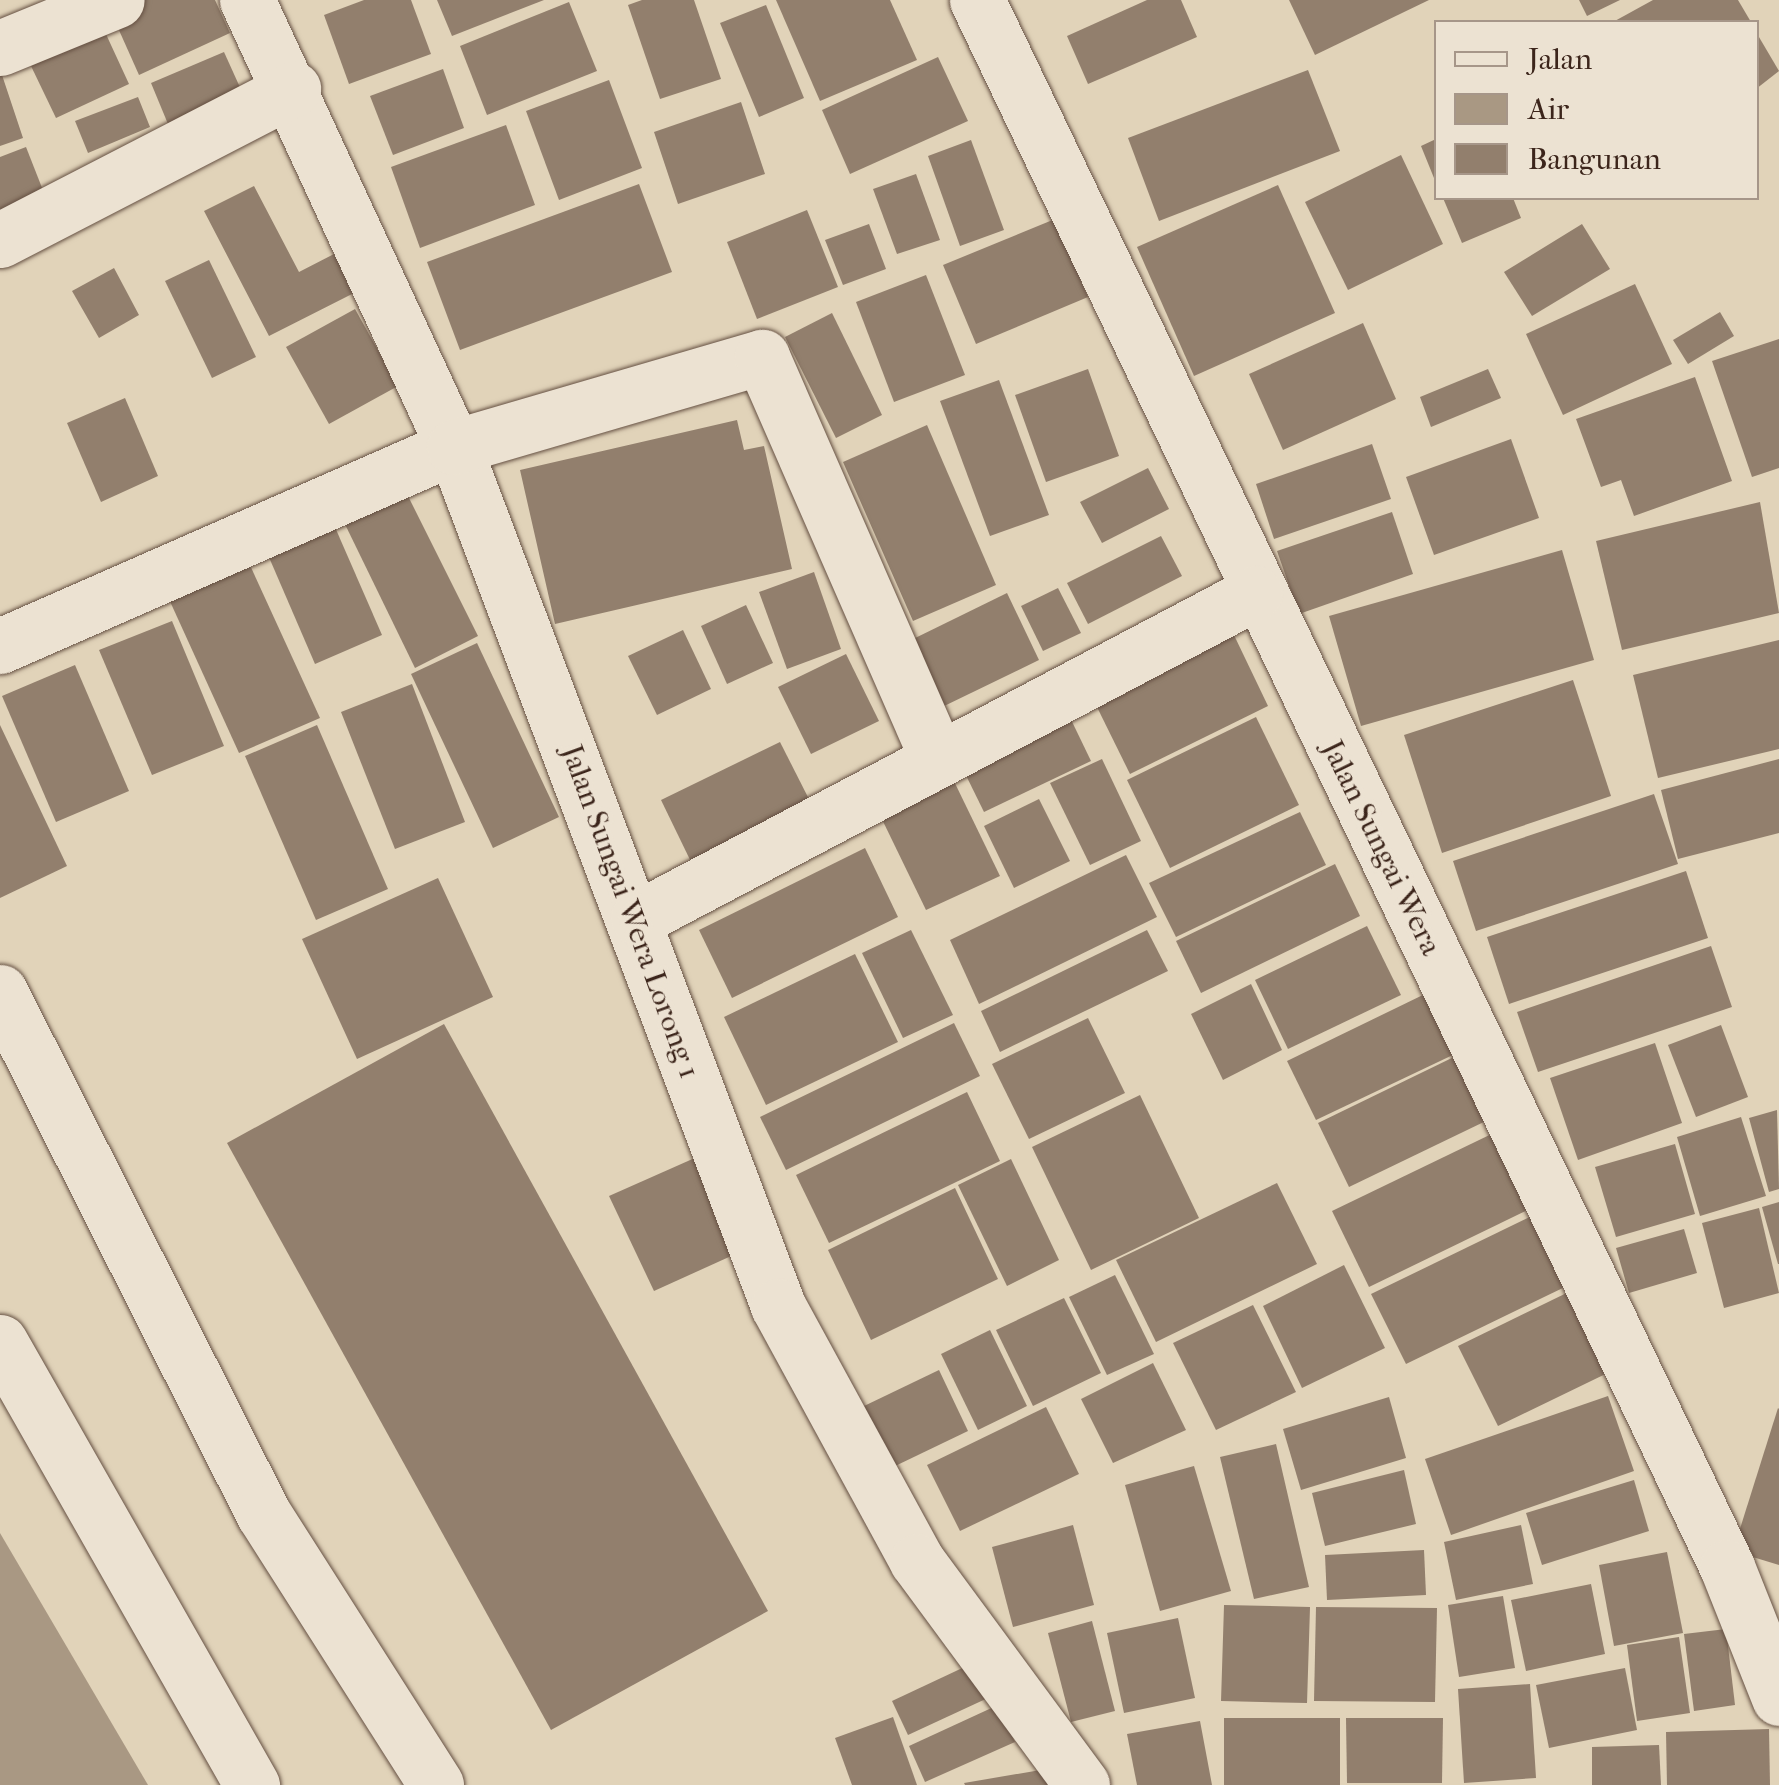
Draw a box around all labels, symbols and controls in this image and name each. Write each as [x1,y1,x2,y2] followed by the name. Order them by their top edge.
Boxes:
[1434,20,1759,200] legend
[1528,42,1592,77] text: Jalan
[1528,92,1569,127] text: Air
[1528,142,1661,177] text: Bangunan
[1313,735,1449,961] street label: Jalan Sungai Wera
[553,740,707,1084] street label: Jalan Sungai Wera Lorong 1

